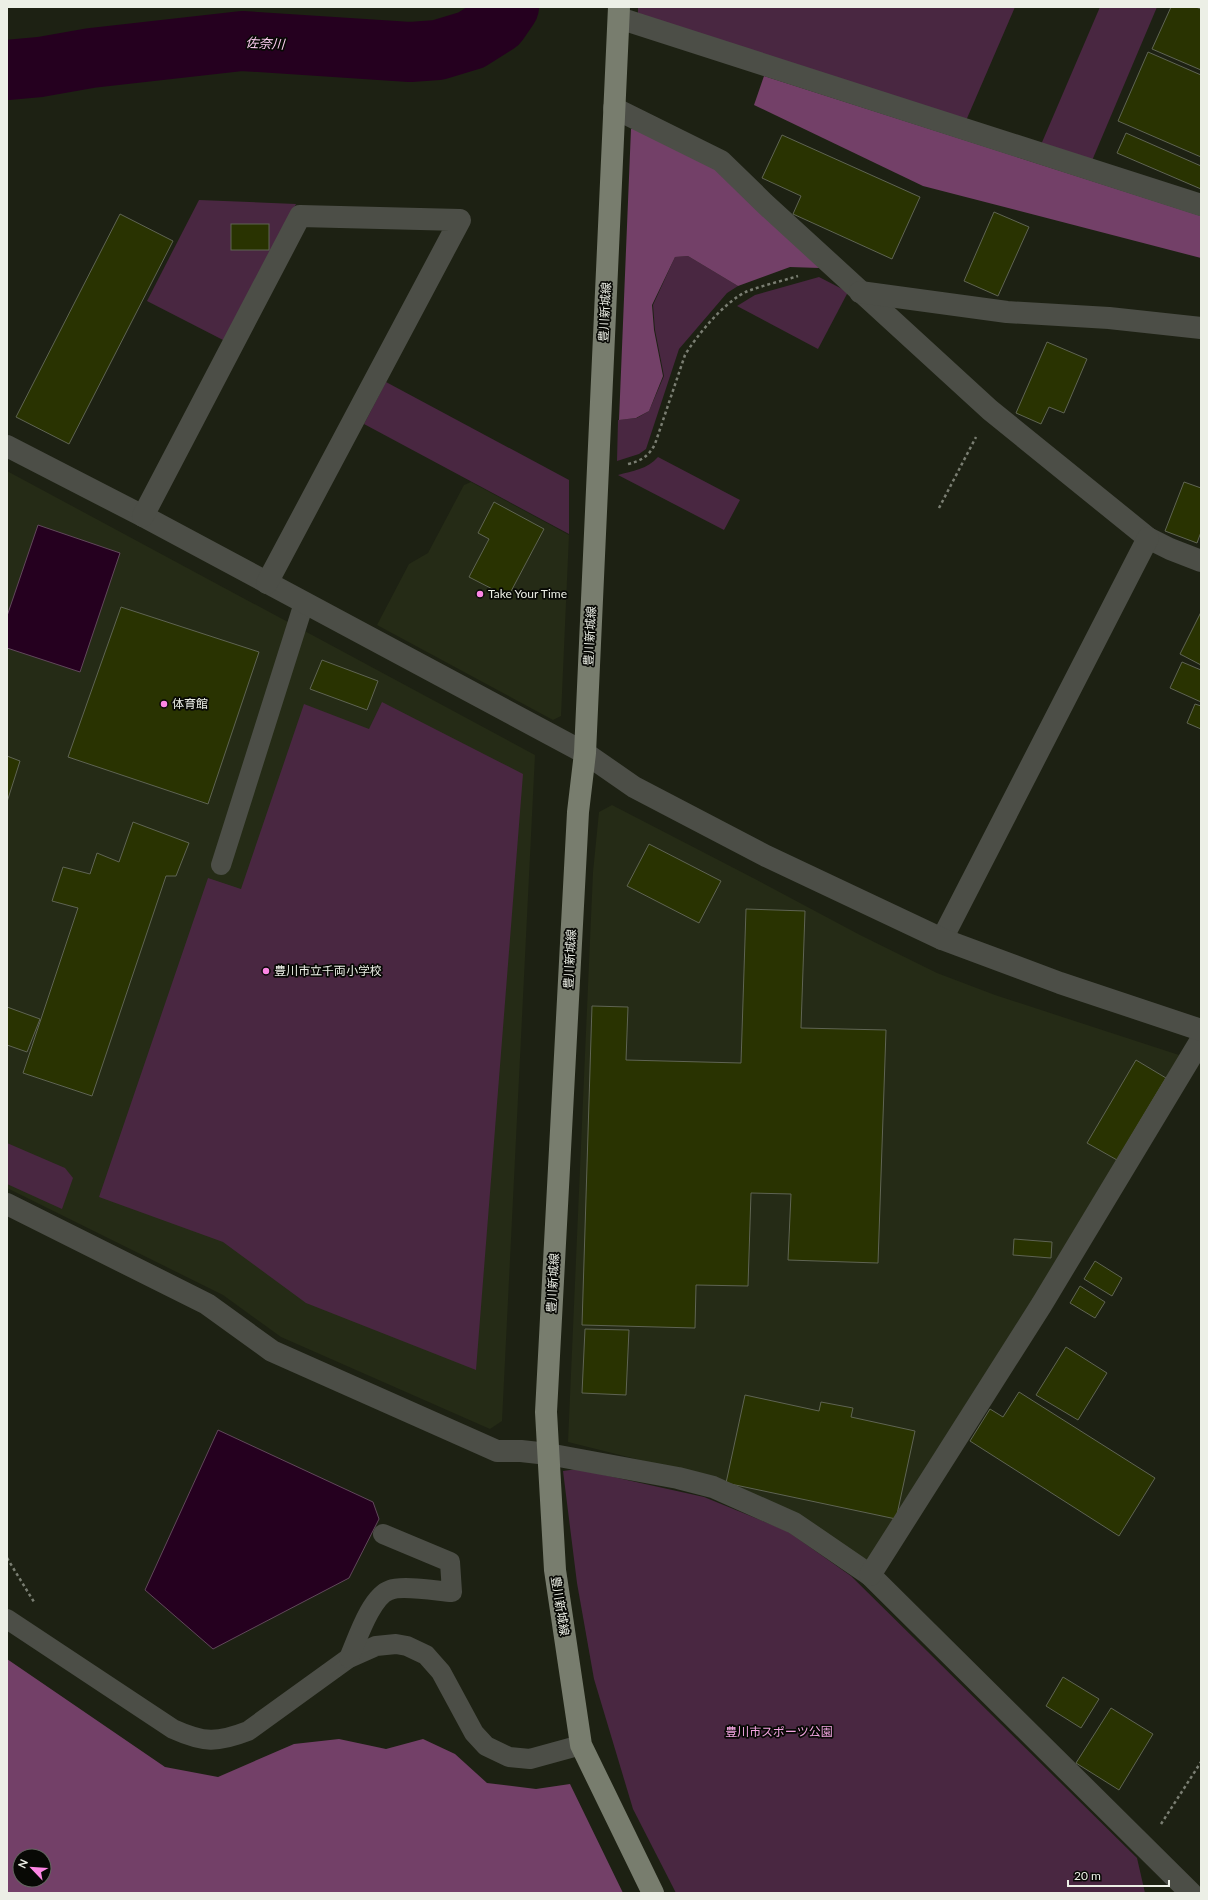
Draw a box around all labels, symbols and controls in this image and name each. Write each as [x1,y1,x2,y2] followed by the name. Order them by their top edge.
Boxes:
[245,34,287,52] water label: 佐奈川
[595,282,614,342] street label: 豊川新城線
[488,586,567,601] place label: Take Your Time
[475,589,485,599] marker: Take Your Time
[580,606,599,666] street label: 豊川新城線
[172,696,208,711] place label: 体育館
[159,699,169,709] marker: 体育館
[560,929,579,989] street label: 豊川新城線
[274,963,382,978] place label: 豊川市立千両小学校
[261,966,271,976] marker: 豊川市立千両小学校
[543,1253,562,1313] street label: 豊川新城線
[548,1575,573,1637] street label: 豊川新城線
[725,1724,833,1739] park label: 豊川市スポーツ公園
[12,1848,52,1888] north arrow
[15,1857,30,1870] text: N
[1068,1862,1169,1888] scale bar
[1074,1868,1101,1883] text: 20 m

